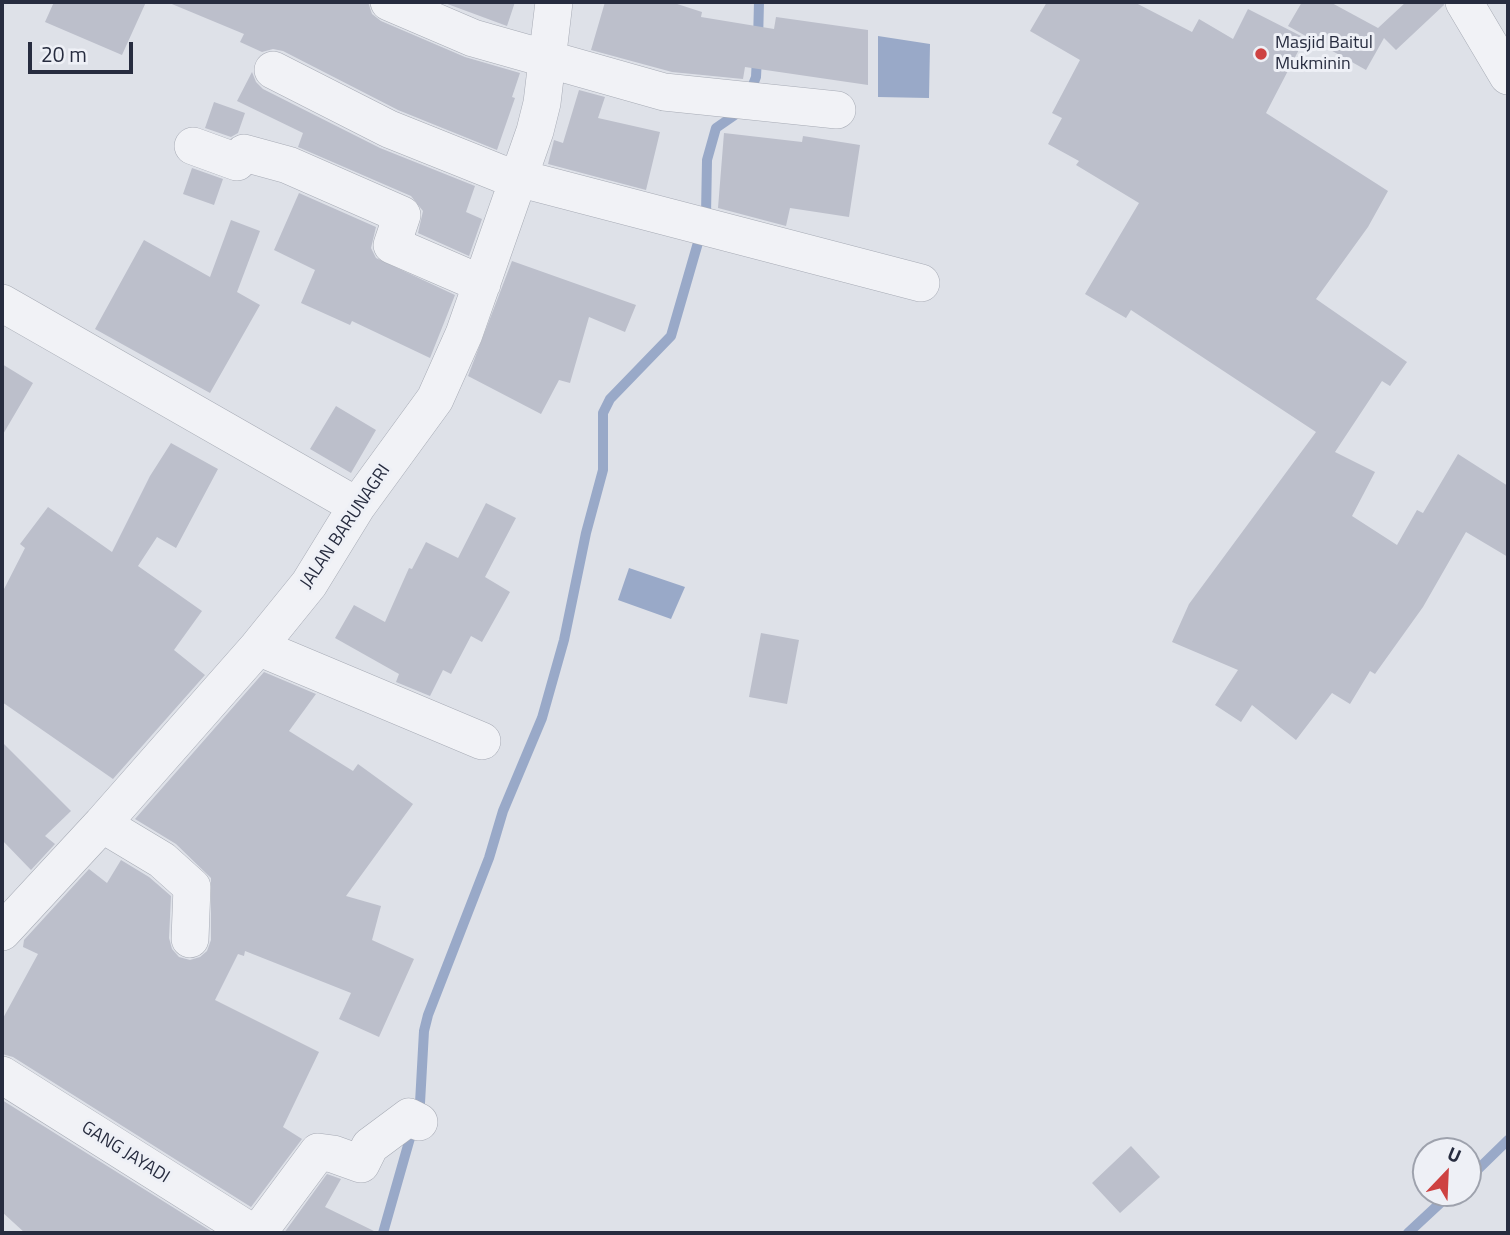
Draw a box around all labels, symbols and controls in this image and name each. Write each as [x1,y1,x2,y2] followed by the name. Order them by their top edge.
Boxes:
[32,28,136,72] scale bar
[1275,33,1373,76] place label: Masjid Baitul Mukminin
[41,38,87,70] text: 20 m
[1253,46,1269,62] marker: Masjid Baitul Mukminin
[297,461,395,593] street label: JALAN BARUNAGRI
[77,1117,173,1189] street label: GANG JAYADI
[1412,1137,1482,1207] north arrow
[1443,1138,1466,1170] text: U

